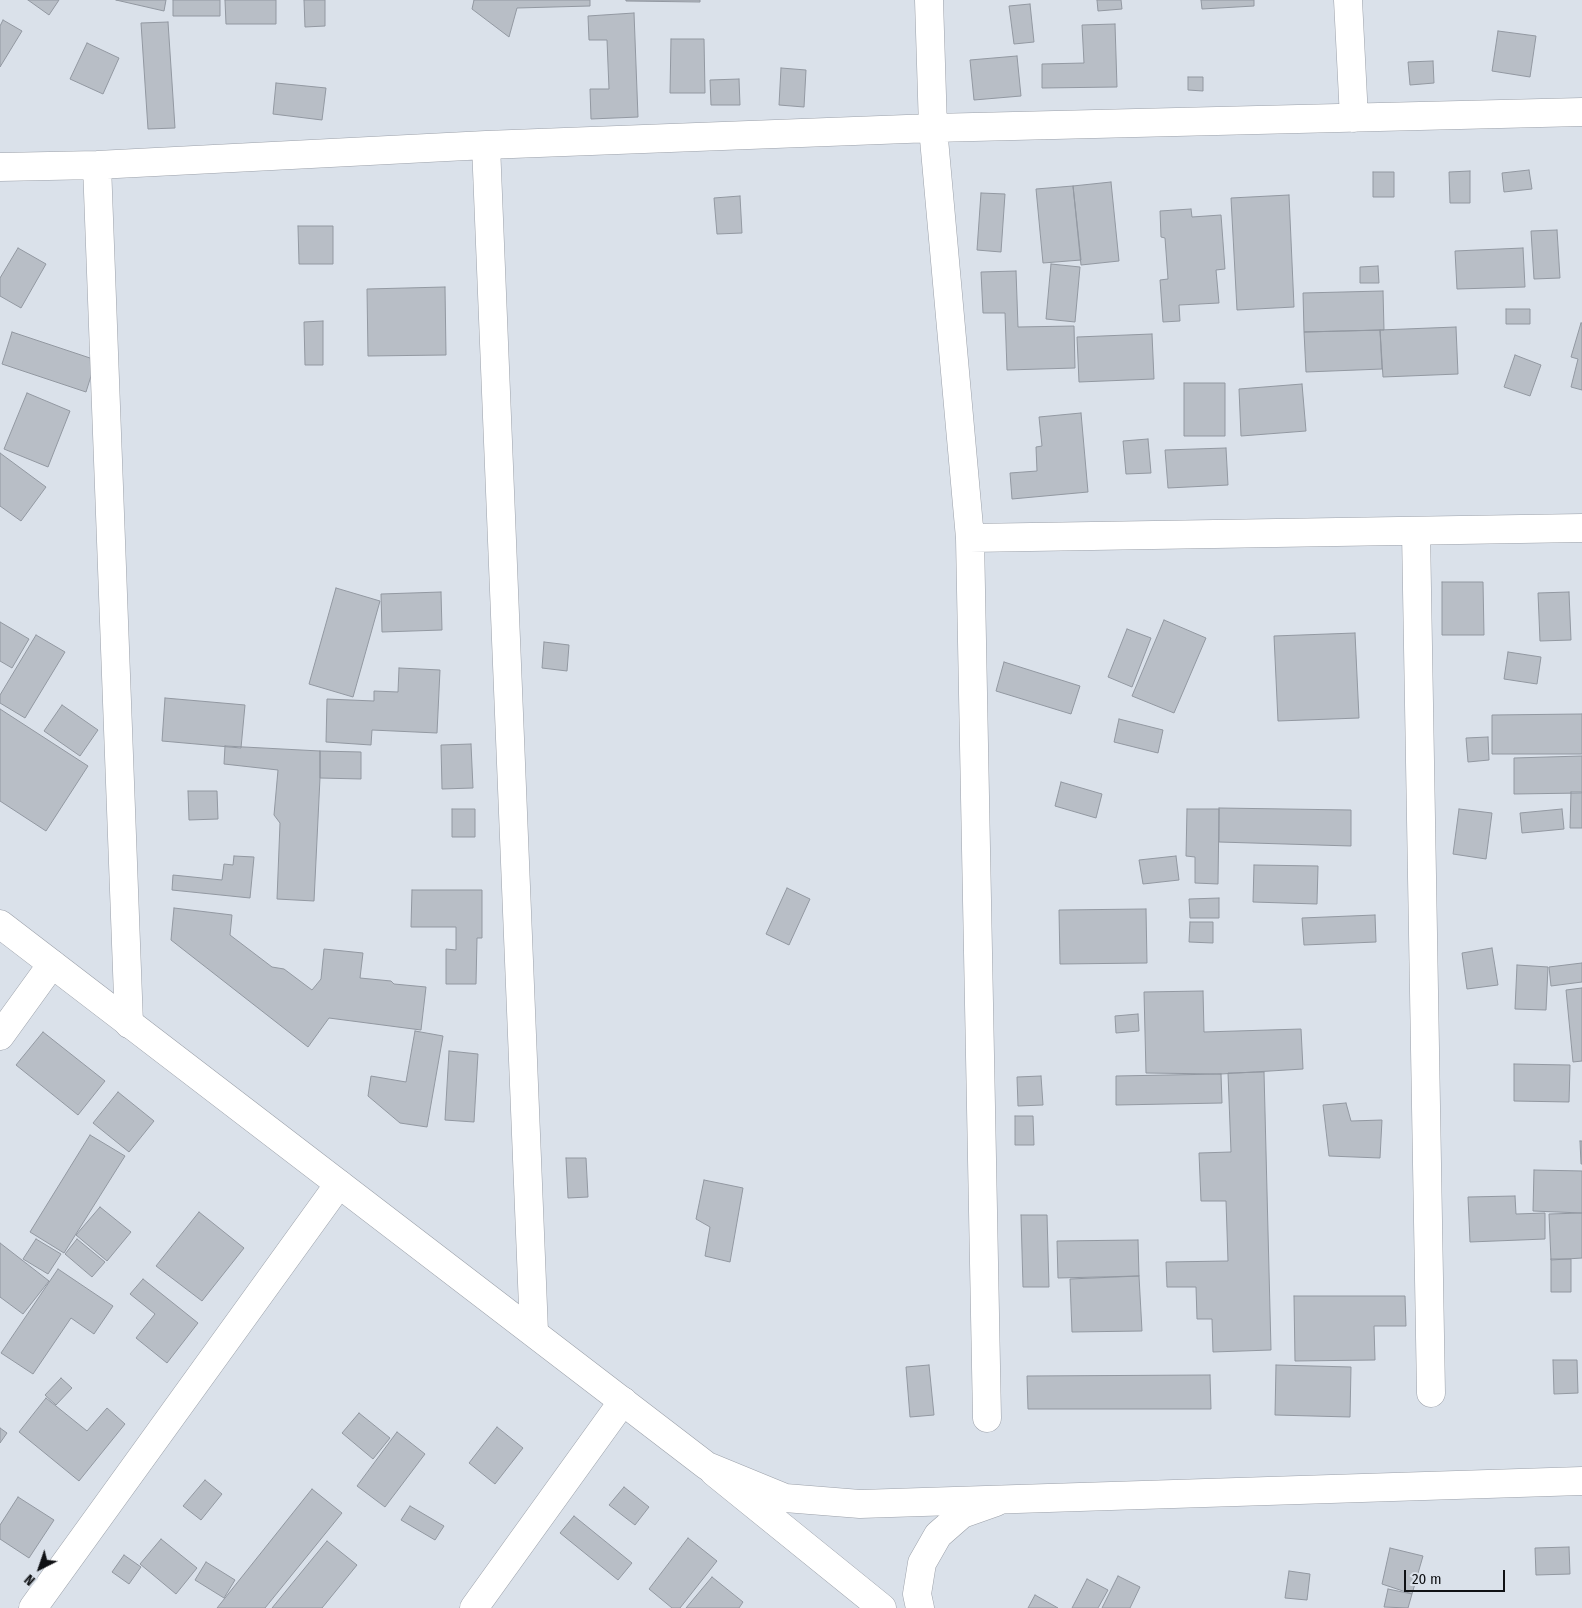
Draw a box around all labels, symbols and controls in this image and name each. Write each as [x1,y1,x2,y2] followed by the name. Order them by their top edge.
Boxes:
[15,1543,65,1593] north arrow
[1407,1560,1508,1592] scale bar
[1412,1570,1442,1588] text: 20 m
[21,1571,39,1589] text: N

